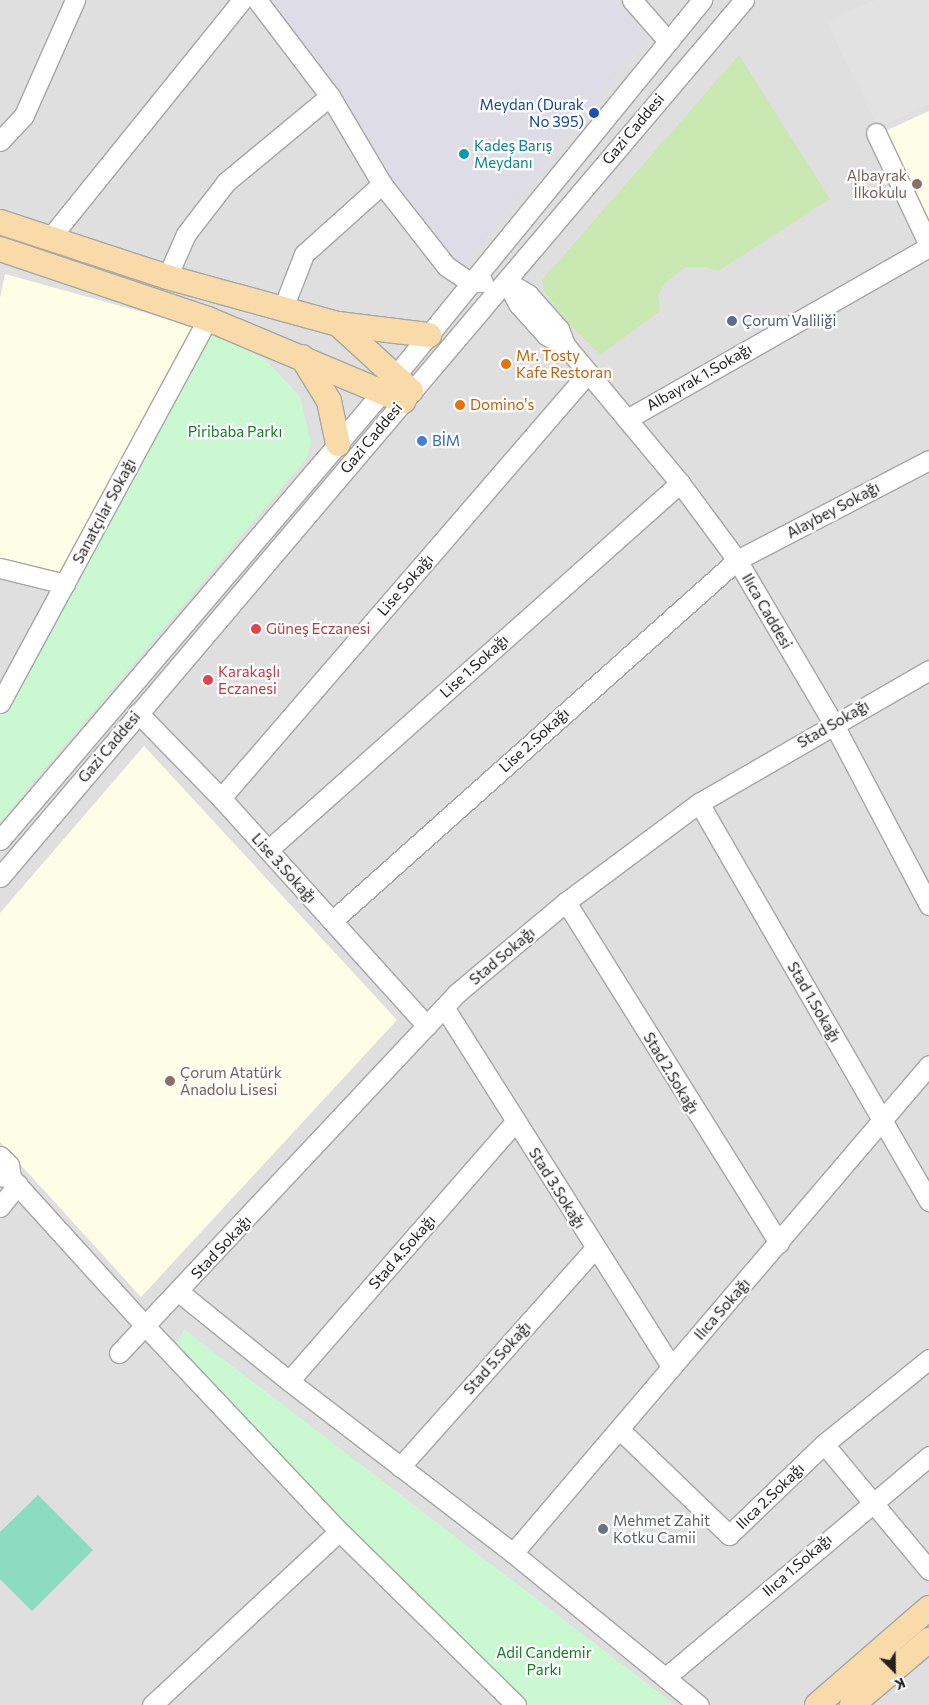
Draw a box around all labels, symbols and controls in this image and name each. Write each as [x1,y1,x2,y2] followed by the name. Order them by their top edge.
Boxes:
[598,90,668,168] street label: Gazi Caddesi
[479,95,584,130] place label: Meydan (Durak No 395)
[588,107,600,119] marker: Meydan (Durak No 395)
[474,136,552,171] place label: Kadeş Barış Meydanı
[458,148,470,160] marker: Kadeş Barış Meydanı
[847,166,907,201] place label: Albayrak İlkokulu
[911,178,923,190] marker: Albayrak İlkokulu
[742,312,836,330] place label: Çorum Valiliği
[726,315,738,327] marker: Çorum Valiliği
[643,339,755,415] street label: Albayrak 1.Sokağı
[516,346,612,381] place label: Mr. Tosty Kafe Restoran
[500,358,512,370] marker: Mr. Tosty Kafe Restoran
[470,396,534,414] place label: Domino's
[336,399,406,477] street label: Gazi Caddesi
[454,399,466,411] marker: Domino's
[188,423,282,441] park label: Piribaba Parkı
[432,432,460,450] place label: BİM
[416,435,428,447] marker: BİM
[69,455,139,567] street label: Sanatçılar Sokağı
[784,478,882,542] street label: Alaybey Sokağı
[373,551,437,619] street label: Lise Sokağı
[738,570,796,652] street label: Ilıca Caddesi
[266,620,370,638] place label: Güneş Eczanesi
[250,623,262,635] marker: Güneş Eczanesi
[436,631,512,701] street label: Lise 1.Sokağı
[218,662,280,697] place label: Karakaşlı Eczanesi
[202,674,214,686] marker: Karakaşlı Eczanesi
[794,696,872,752] street label: Stad Sokağı
[495,704,573,776] street label: Lise 2.Sokağı
[74,708,144,786] street label: Gazi Caddesi
[248,829,320,907] street label: Lise 3.Sokağı
[466,923,538,989] street label: Stad Sokağı
[784,959,844,1045] street label: Stad 1.Sokağı
[640,1029,702,1117] street label: Stad 2.Sokağı
[180,1063,282,1098] place label: Çorum Atatürk Anadolu Lisesi
[164,1075,176,1087] marker: Çorum Atatürk Anadolu Lisesi
[525,1144,589,1232] street label: Stad 3.Sokağı
[365,1211,439,1293] street label: Stad 4.Sokağı
[187,1212,255,1282] street label: Stad Sokağı
[690,1275,754,1343] street label: Ilıca Sokağı
[460,1318,534,1398] street label: Stad 5.Sokağı
[732,1459,808,1533] street label: Ilıca 2.Sokağı
[613,1511,710,1546] place label: Mehmet Zahit Kotku Camii
[597,1523,609,1535] marker: Mehmet Zahit Kotku Camii
[759,1530,835,1600] street label: Ilıca 1.Sokağı
[496,1643,592,1678] park label: Adil Candemir Parkı
[869,1645,919,1695] north arrow
[892,1675,908,1694] text: K

